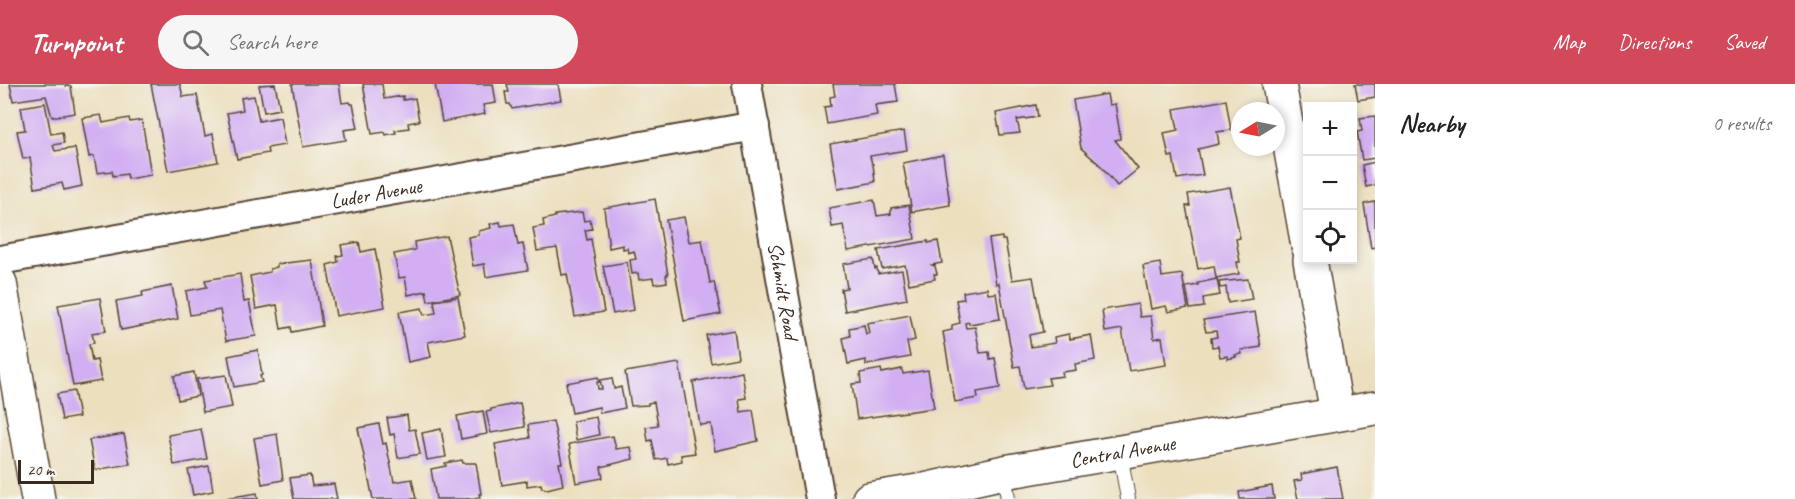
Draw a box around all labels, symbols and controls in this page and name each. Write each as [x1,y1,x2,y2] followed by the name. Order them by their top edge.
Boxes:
[158,15,578,69] search box
[30,25,122,60] text: Turnpoint
[179,26,212,59] icon: search
[227,28,317,56] text: Search here
[1553,29,1585,55] text: Map
[1618,29,1691,55] text: Directions
[1724,29,1765,55] text: Saved
[1231,102,1285,156] north arrow
[1303,102,1357,264] map controls
[1303,102,1357,156] button: +
[1399,107,1464,140] text: Nearby
[1712,111,1771,136] text: 0 results
[1303,156,1357,210] button: −
[329,172,425,214] street label: Luder Avenue
[1303,210,1357,264] button: locate
[762,240,805,344] street label: Schmidt Road
[1068,430,1178,473] street label: Central Avenue
[18,457,94,484] scale bar
[27,460,54,480] text: 20 m

